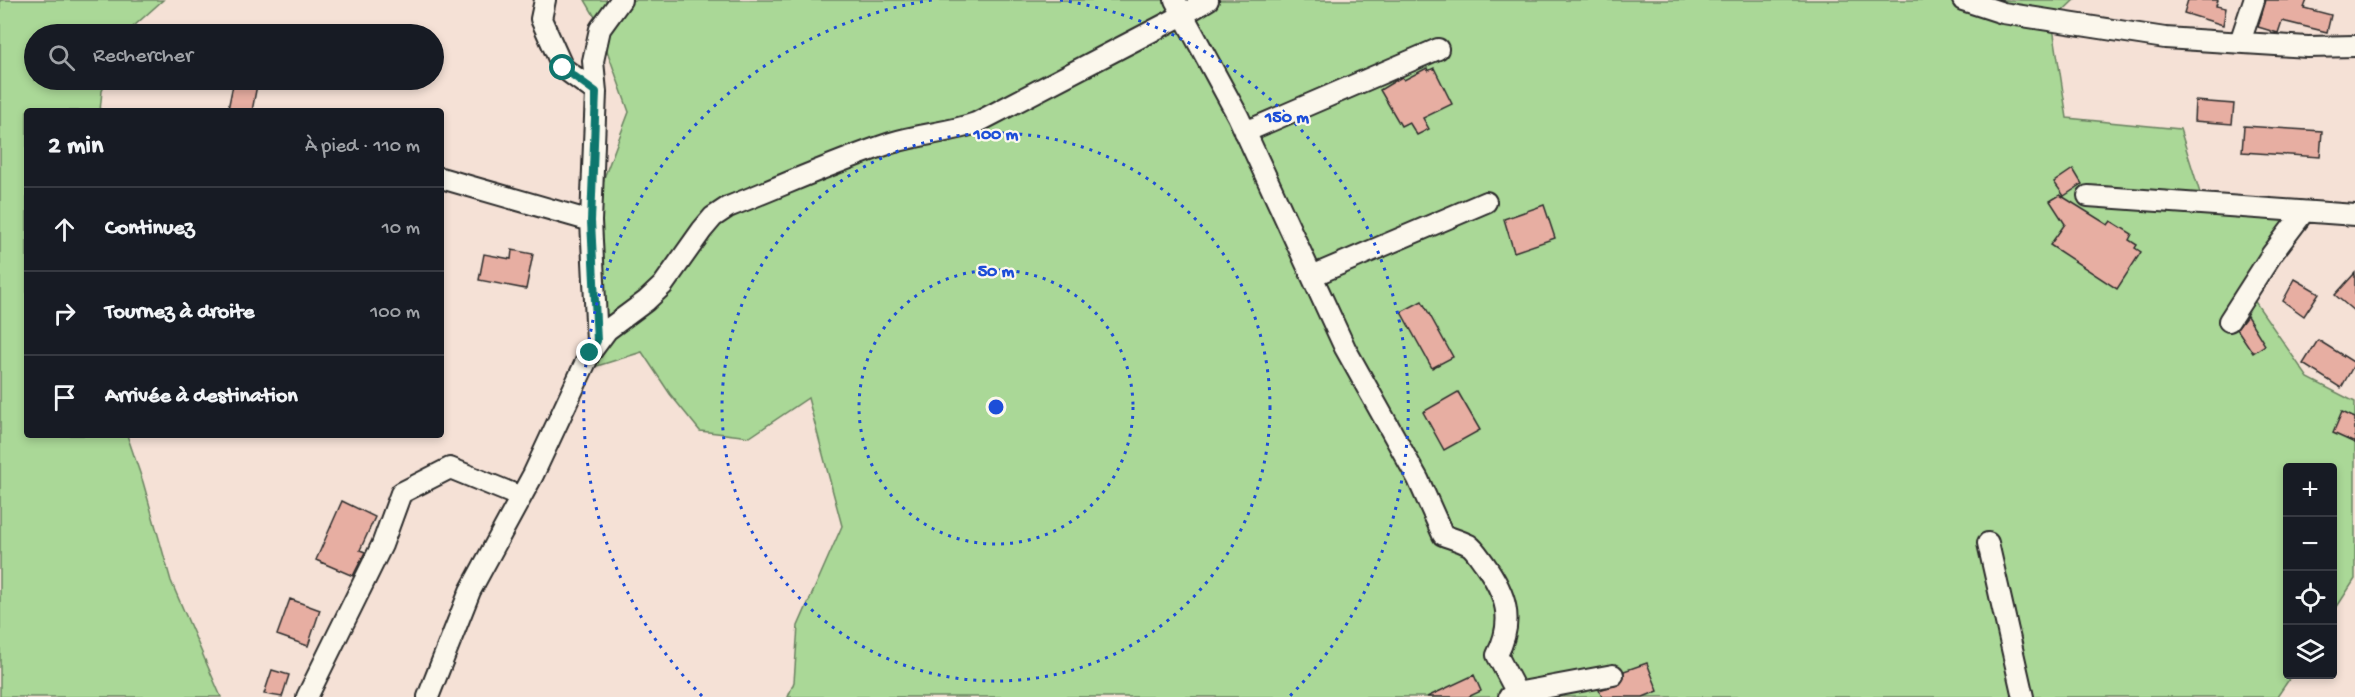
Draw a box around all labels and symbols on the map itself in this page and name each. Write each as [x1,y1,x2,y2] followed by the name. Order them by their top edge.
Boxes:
[549,54,575,80] route start
[1264,108,1309,129] text: 150 m
[973,125,1019,146] text: 100 m
[978,262,1015,283] text: 50 m
[576,339,602,365] route end
[986,397,1006,417] centre of rings

